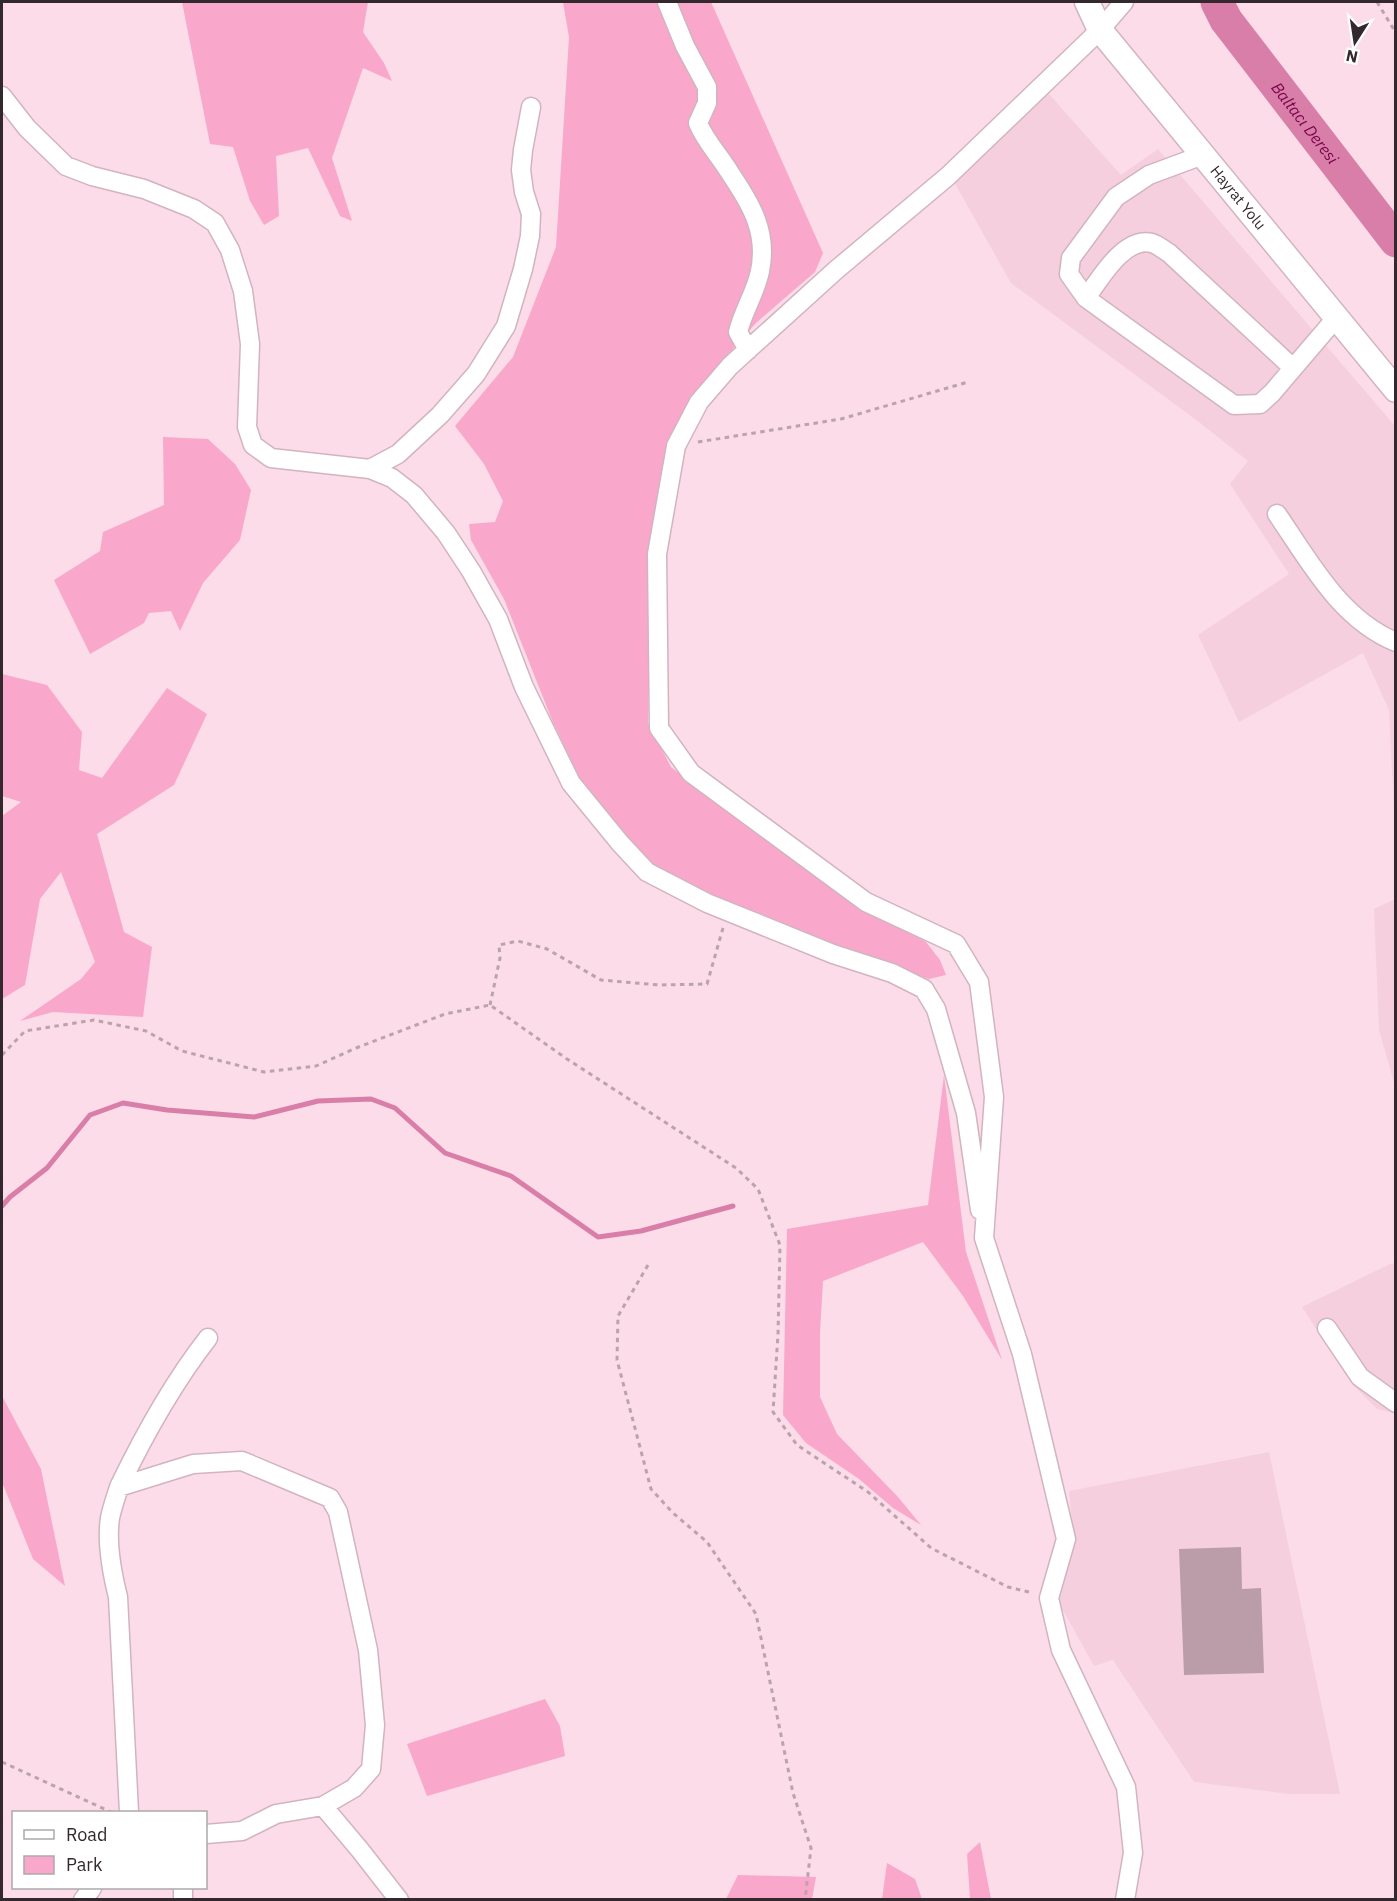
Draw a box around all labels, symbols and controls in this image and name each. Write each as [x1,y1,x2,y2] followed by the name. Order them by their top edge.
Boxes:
[1325,12,1385,72] north arrow
[1344,46,1360,68] text: N
[1267,78,1343,169] water label: Baltacı Deresi
[1206,161,1270,233] street label: Hayrat Yolu
[12,1811,207,1889] legend
[66,1823,107,1846] text: Road
[66,1853,103,1876] text: Park

